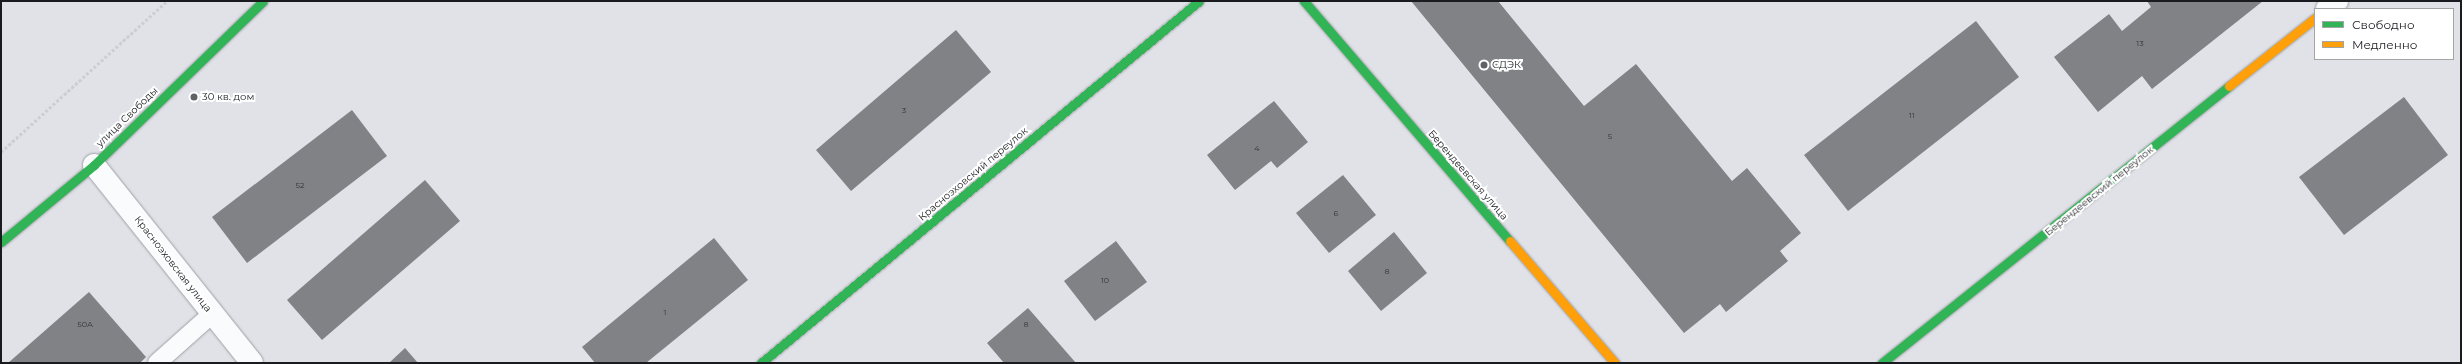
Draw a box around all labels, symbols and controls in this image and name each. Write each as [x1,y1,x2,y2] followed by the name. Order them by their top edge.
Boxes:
[2314,8,2454,60] legend
[2352,17,2415,32] text: Свободно
[2352,37,2417,52] text: Медленно
[2136,39,2144,49] house number: 13
[1492,59,1521,71] place label: СДЭК
[1479,60,1489,70] marker: СДЭК
[94,85,160,149] street label: улица Свободы
[202,91,254,103] place label: 30 кв. дом
[189,92,199,102] marker: 30 кв. дом
[902,106,906,116] house number: 3
[1909,111,1915,121] house number: 11
[916,125,1030,223] street label: Красноэховский переулок
[1426,128,1510,222] street label: Берендеевская улица
[1608,132,1612,142] house number: 5
[1254,144,1260,154] house number: 4
[2042,144,2156,238] street label: Берендеевский переулок
[295,181,305,191] house number: 52
[1334,209,1338,219] house number: 6
[132,214,214,314] street label: Красноэховская улица
[1384,267,1390,277] house number: 8
[1101,276,1109,286] house number: 10
[664,308,666,318] house number: 1
[77,320,93,330] house number: 50А
[1023,320,1029,330] house number: 8

